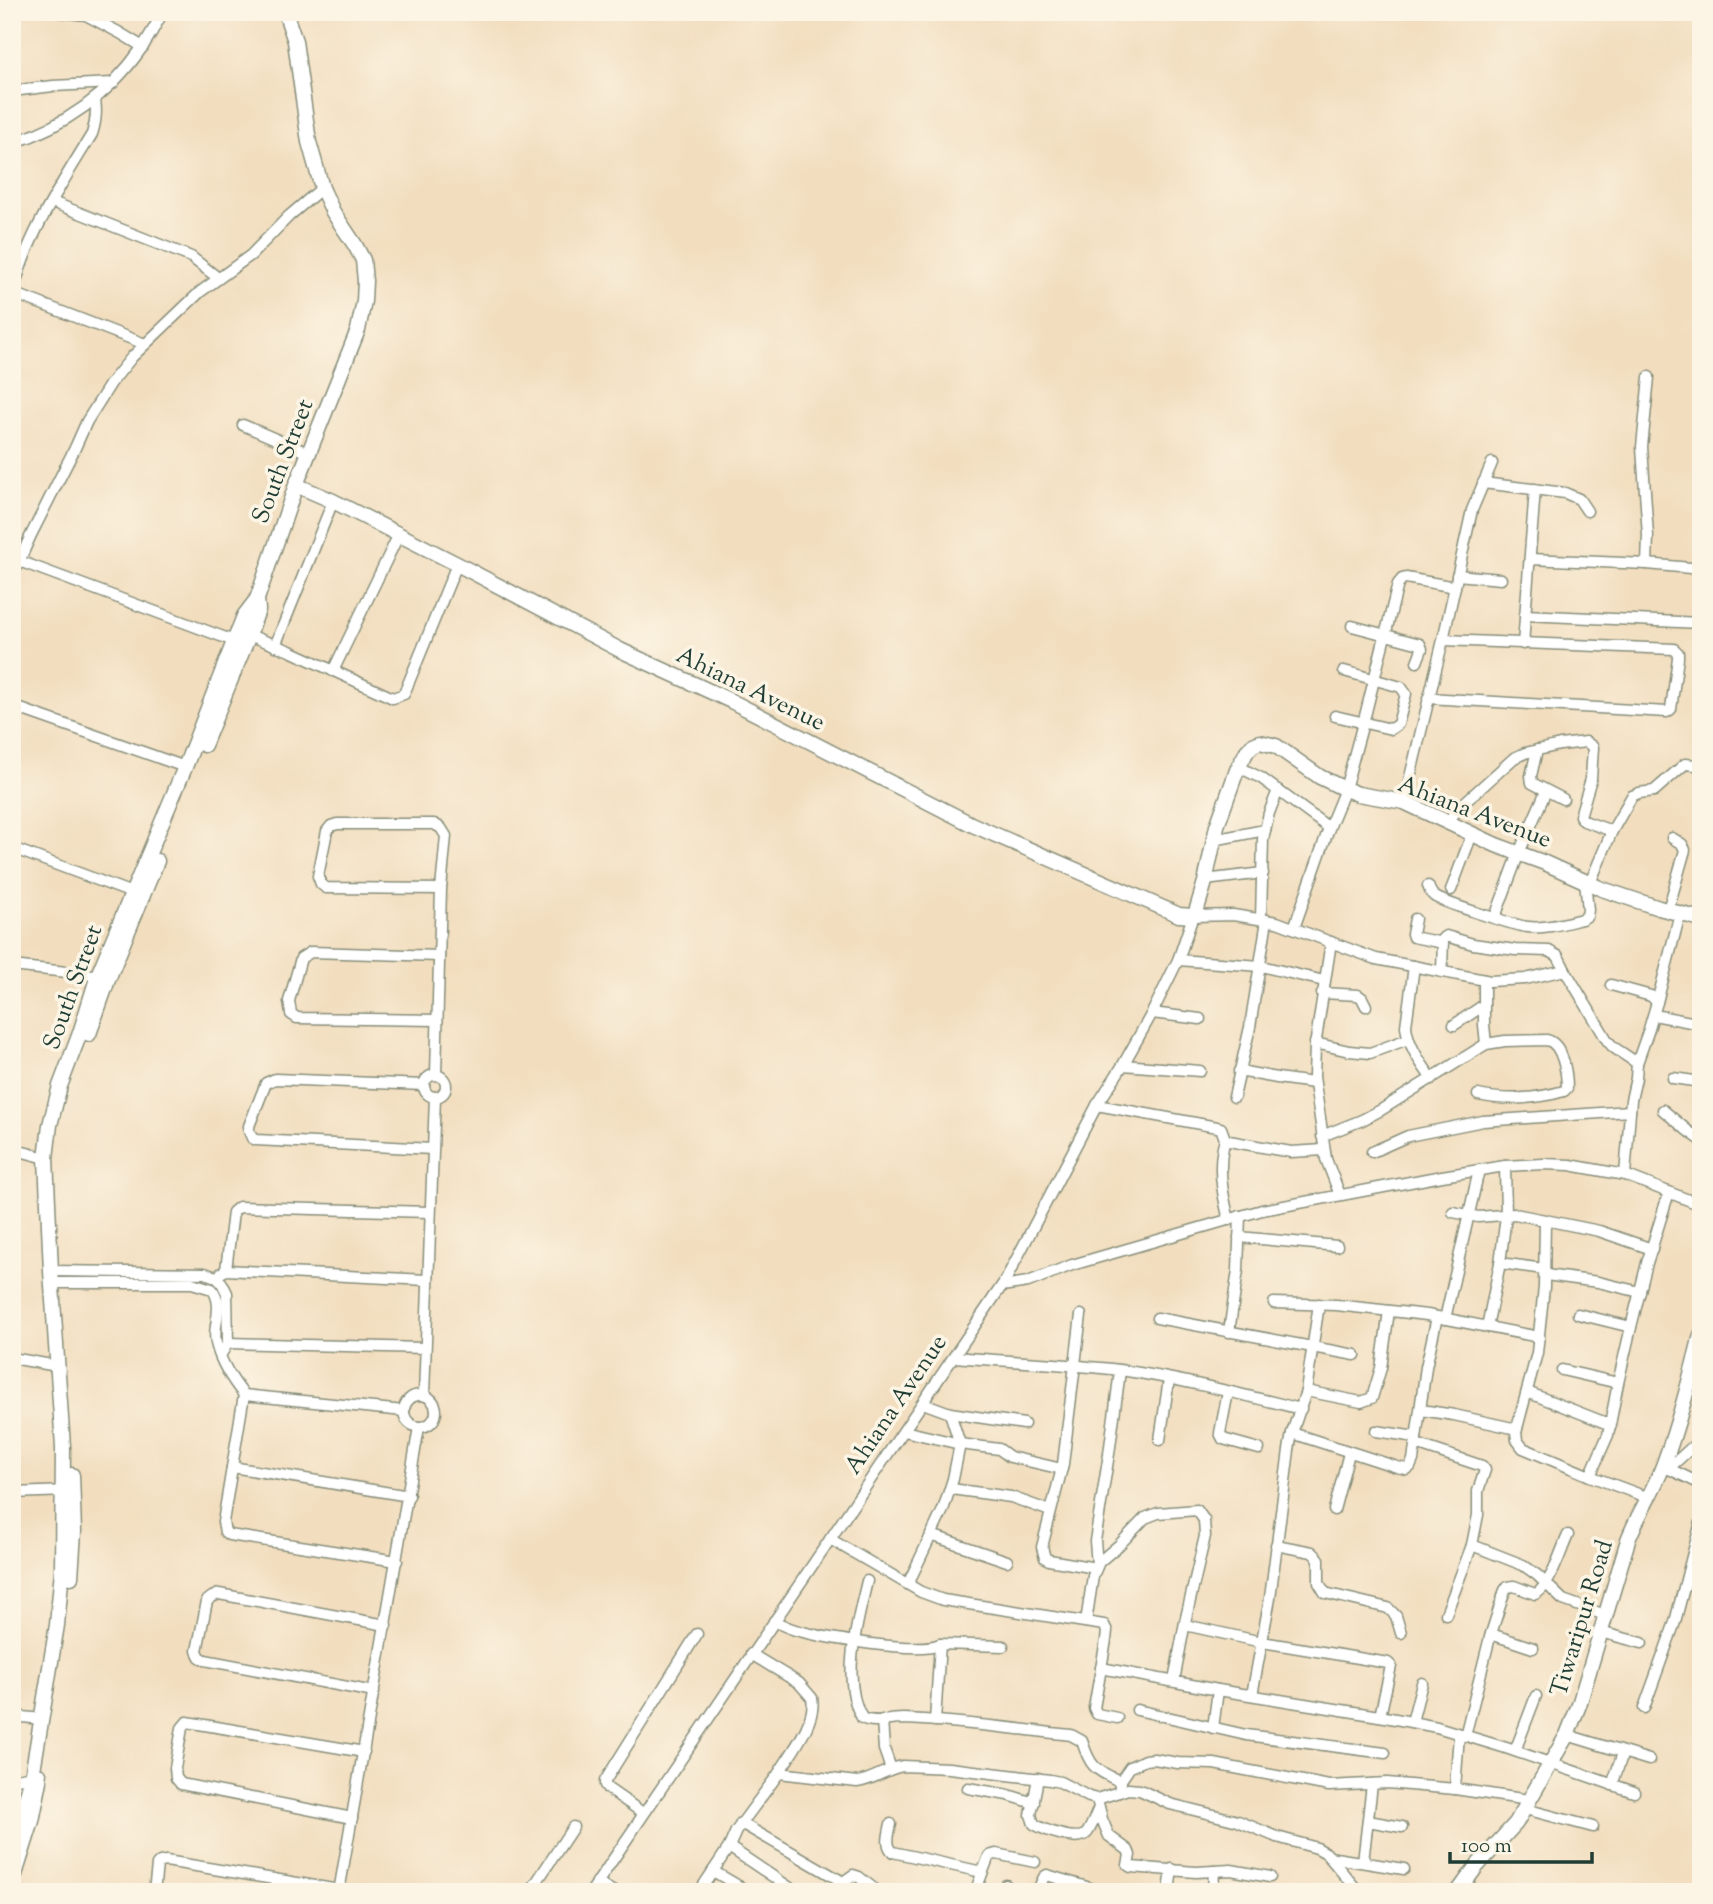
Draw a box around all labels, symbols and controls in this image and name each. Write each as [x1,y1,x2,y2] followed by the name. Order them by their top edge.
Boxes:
[245,395,323,529] street label: South Street
[670,639,830,741] street label: Ahiana Avenue
[1393,768,1556,858] street label: Ahiana Avenue
[36,920,112,1055] street label: South Street
[837,1328,956,1482] street label: Ahiana Avenue
[1543,1536,1623,1701] street label: Tiwaripur Road
[1450,1820,1592,1864] scale bar
[1461,1832,1512,1862] text: 100 m

